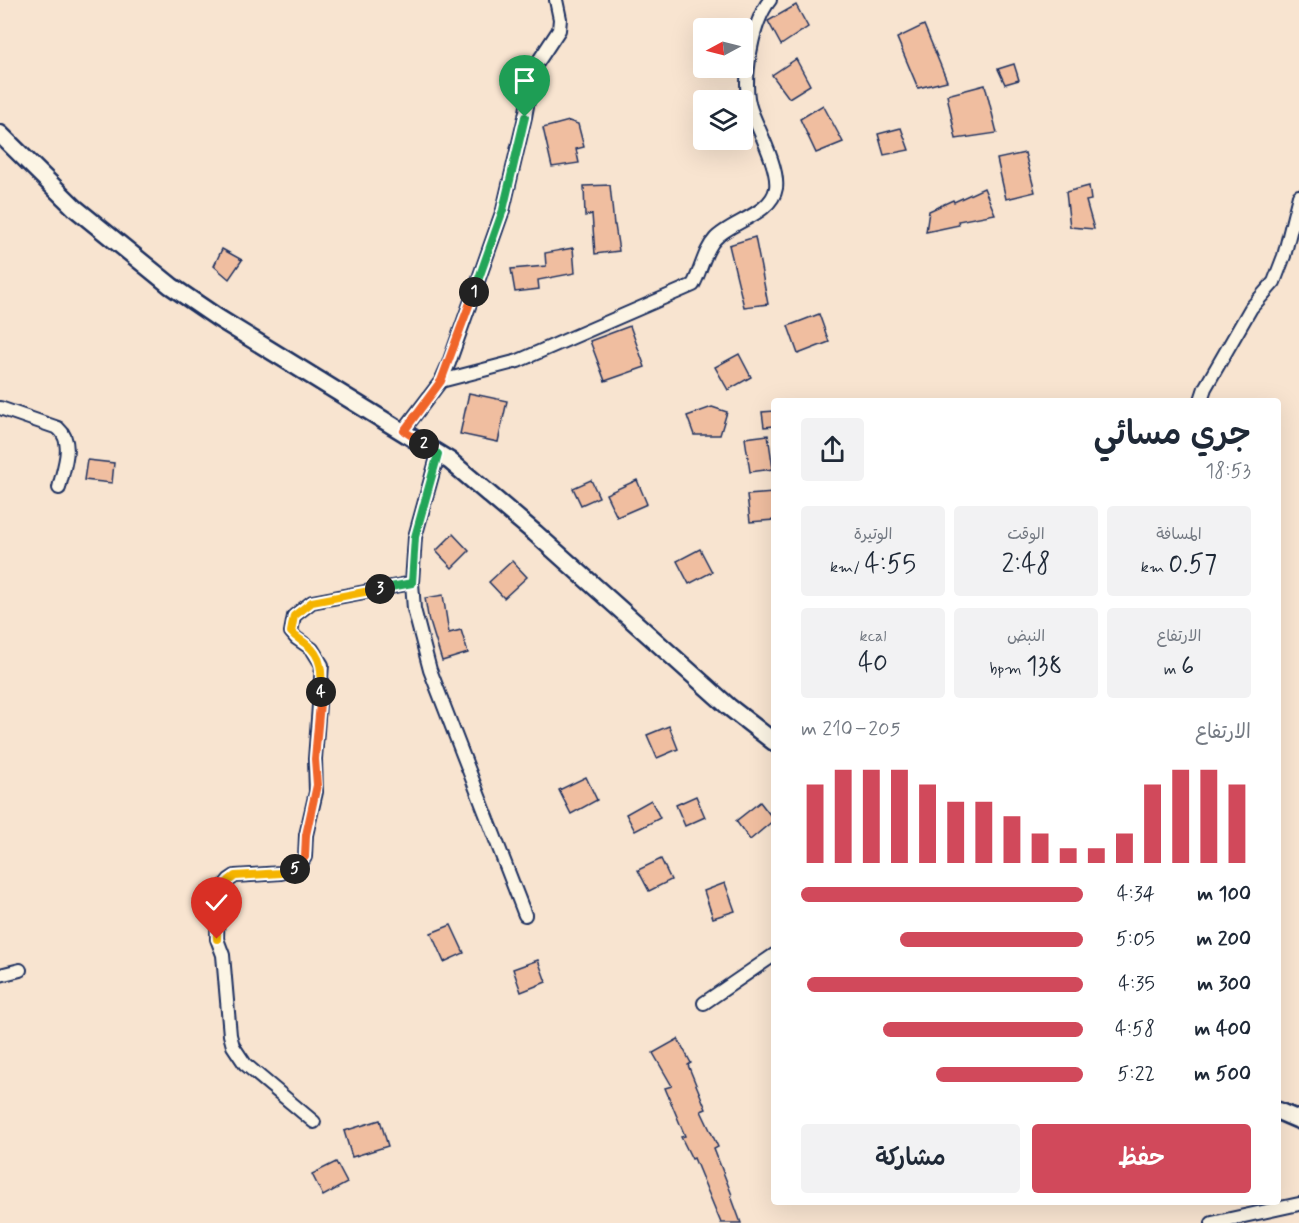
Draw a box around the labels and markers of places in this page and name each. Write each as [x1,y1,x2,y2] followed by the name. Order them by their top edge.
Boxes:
[499,55,550,117] pin
[459,277,489,307] pin: 1
[409,429,439,459] pin: 2
[365,574,395,604] pin: 3
[306,677,336,707] pin: 4
[280,854,310,884] pin: 5
[191,877,242,939] pin

